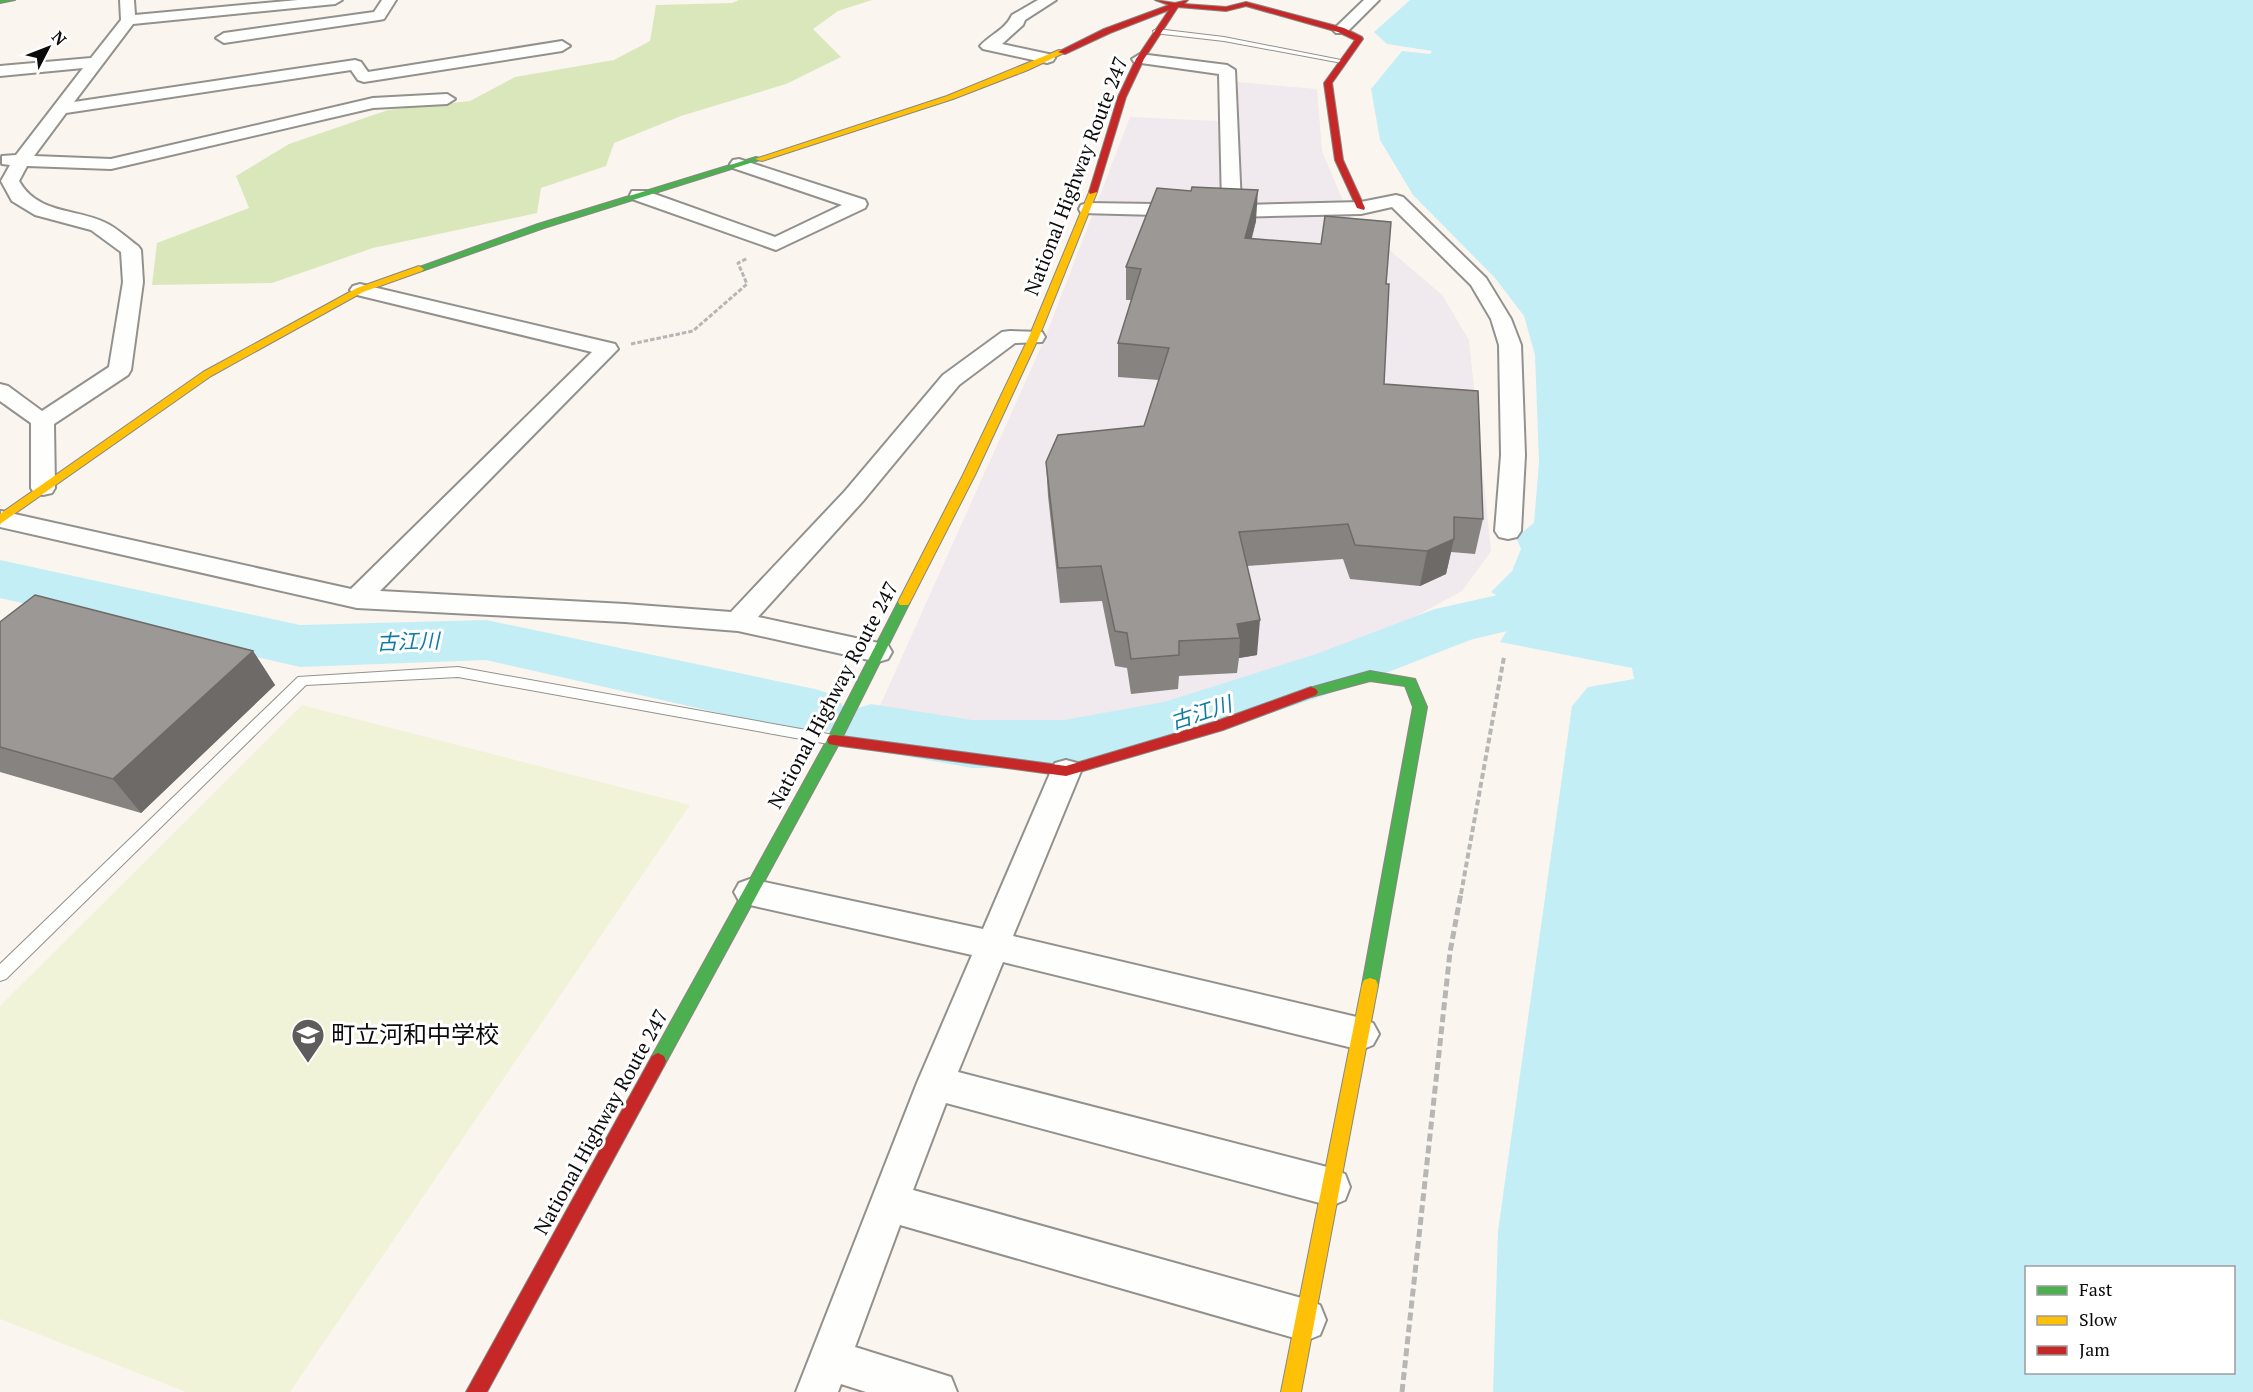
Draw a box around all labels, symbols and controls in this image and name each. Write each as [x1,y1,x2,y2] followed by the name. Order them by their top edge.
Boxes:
[18,18,78,78] north arrow
[47,26,71,50] text: N
[1017,53,1134,299] street label: National Highway Route 247
[761,576,904,813] street label: National Highway Route 247
[376,626,442,656] water label: 古江川
[1166,688,1237,735] water label: 古江川
[527,1004,674,1239] street label: National Highway Route 247
[290,1017,326,1064] school or university icon: 町立河和中学校
[331,1018,499,1050] place label: 町立河和中学校
[2025,1266,2235,1374] legend
[2079,1277,2113,1301] text: Fast
[2079,1307,2118,1331] text: Slow
[2079,1337,2110,1361] text: Jam

